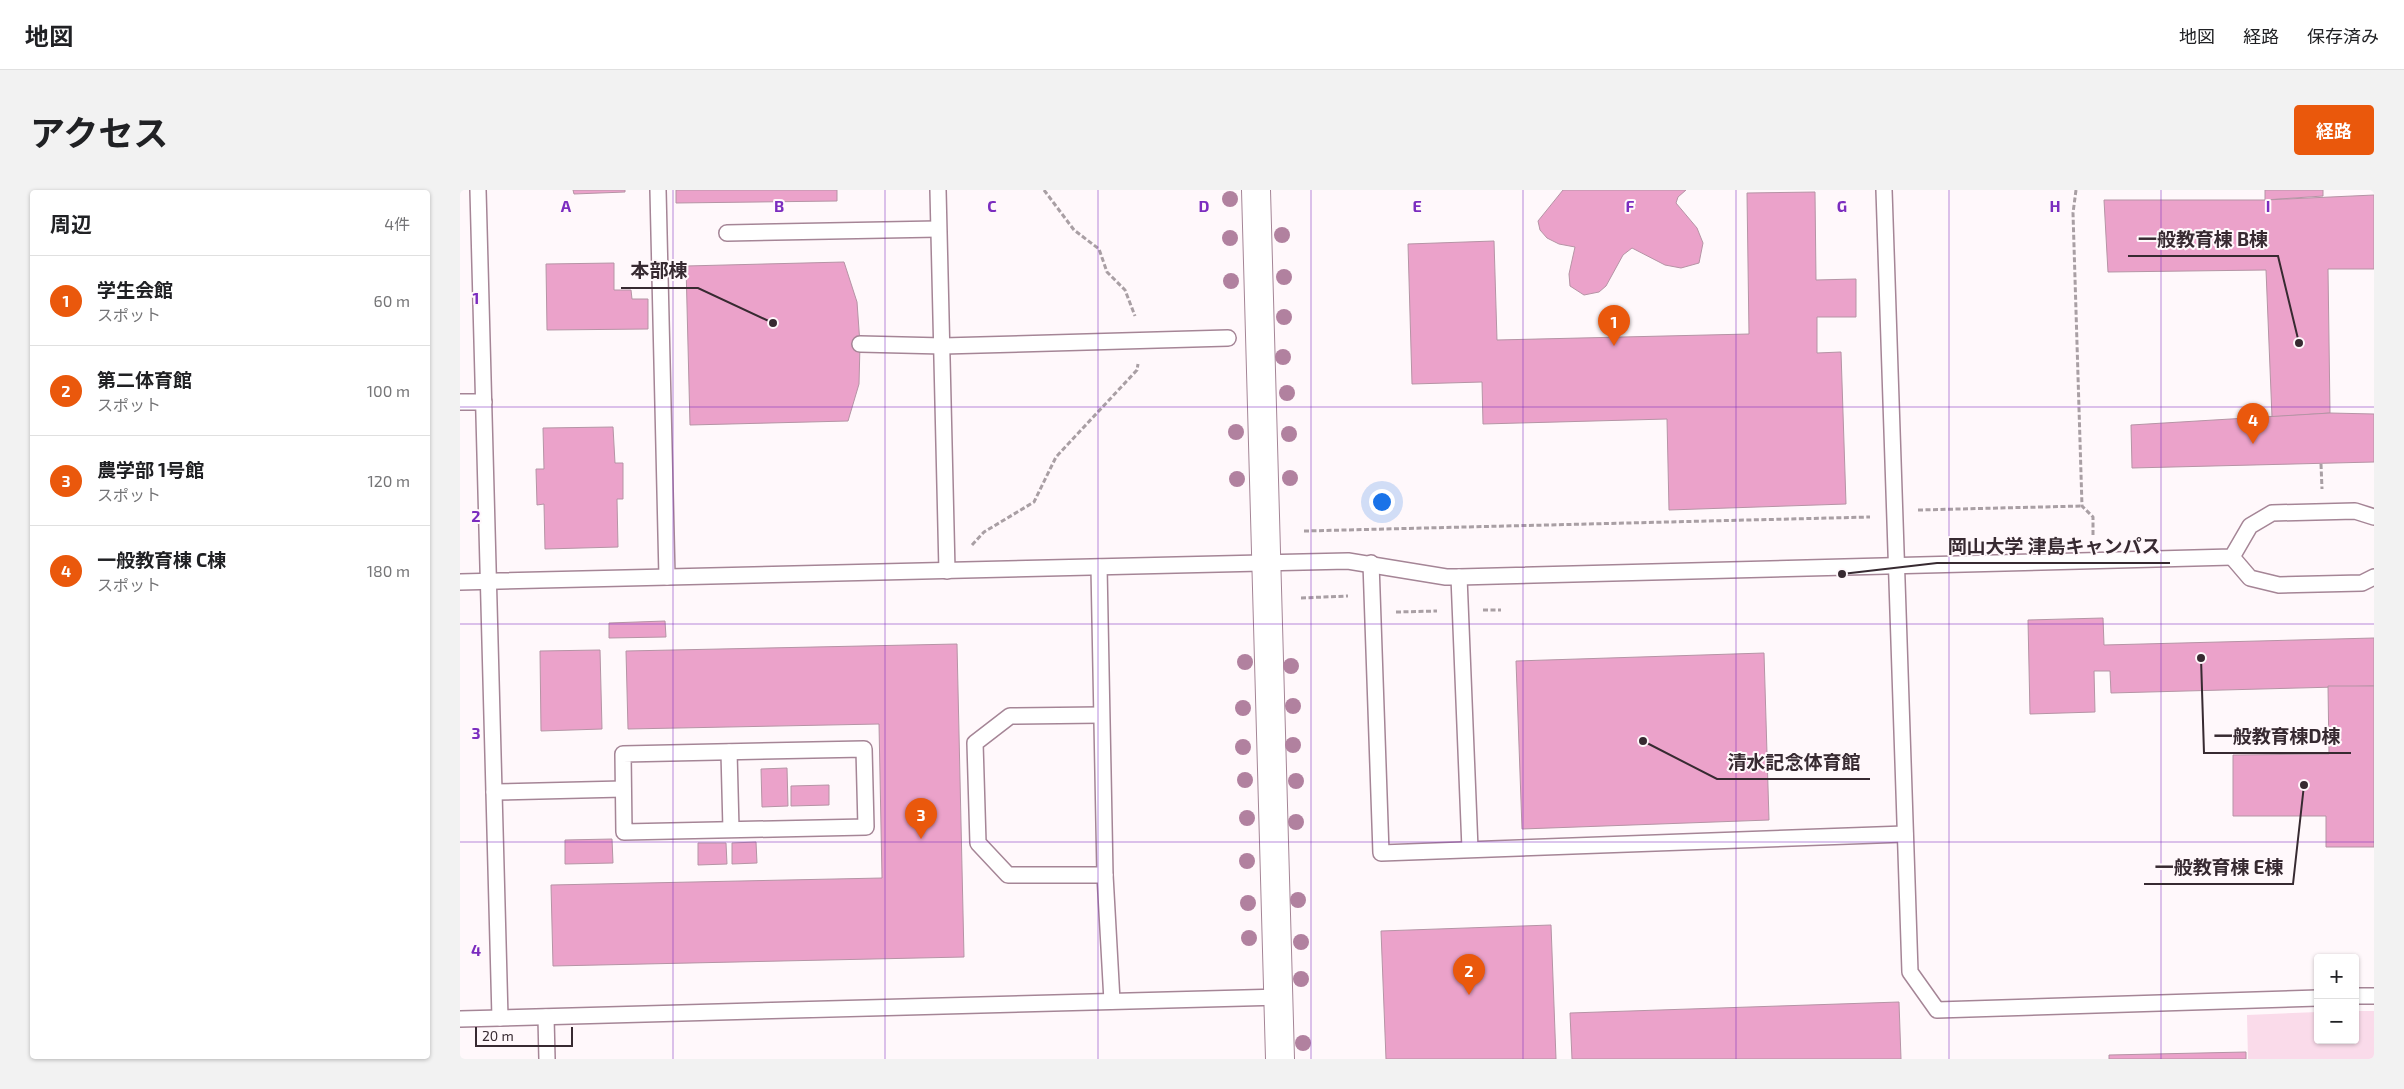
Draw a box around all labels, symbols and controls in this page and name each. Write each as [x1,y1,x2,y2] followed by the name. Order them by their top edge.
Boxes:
[25,21,73,50] text: 地図
[2179,25,2215,47] text: 地図
[2243,25,2279,47] text: 経路
[2307,25,2379,47] text: 保存済み
[2294,105,2374,155] button: 経路
[30,111,168,153] text: アクセス
[561,196,572,215] text: A
[774,196,784,215] text: B
[987,196,997,215] text: C
[1199,196,1210,215] text: D
[1412,196,1422,215] text: E
[1626,196,1635,215] text: F
[1837,196,1847,215] text: G
[2049,196,2061,215] text: H
[2266,196,2270,215] text: I
[50,211,92,236] text: 周辺
[384,214,410,233] text: 4件
[2128,222,2278,256] callout: 一般教育棟 B棟
[2138,227,2268,250] text: 一般教育棟 B棟
[621,254,698,288] callout: 本部棟
[630,258,688,281] text: 本部棟
[97,278,173,301] text: 学生会館
[473,288,479,307] text: 1
[63,291,69,310] text: 1
[374,291,410,310] text: 60 m
[97,305,161,324] text: スポット
[1598,305,1630,346] pin: 1
[97,368,192,391] text: 第二体育館
[61,381,71,400] text: 2
[367,381,410,400] text: 100 m
[97,395,161,414] text: スポット
[2237,403,2269,444] pin: 4
[97,458,204,481] text: 農学部 1号館
[61,471,71,490] text: 3
[367,471,410,490] text: 120 m
[97,485,161,504] text: スポット
[1369,489,1395,515] your location
[471,506,481,525] text: 2
[1937,529,2170,563] callout: 岡山大学 津島キャンパス
[1947,534,2161,557] text: 岡山大学 津島キャンパス
[97,548,226,571] text: 一般教育棟 C棟
[61,561,71,580] text: 4
[367,561,410,580] text: 180 m
[97,575,161,594] text: スポット
[2204,719,2351,753] callout: 一般教育棟D棟
[471,723,481,742] text: 3
[2214,724,2340,747] text: 一般教育棟D棟
[1717,745,1870,779] callout: 清水記念体育館
[1727,750,1861,773] text: 清水記念体育館
[905,798,937,839] pin: 3
[2144,850,2293,884] callout: 一般教育棟 E棟
[2154,855,2284,878] text: 一般教育棟 E棟
[471,940,481,959] text: 4
[1453,954,1485,995] pin: 2
[2314,954,2359,1044] map controls
[2314,954,2359,999] button: +
[2314,999,2359,1044] button: −
[475,1024,572,1047] scale bar
[482,1027,514,1044] text: 20 m

